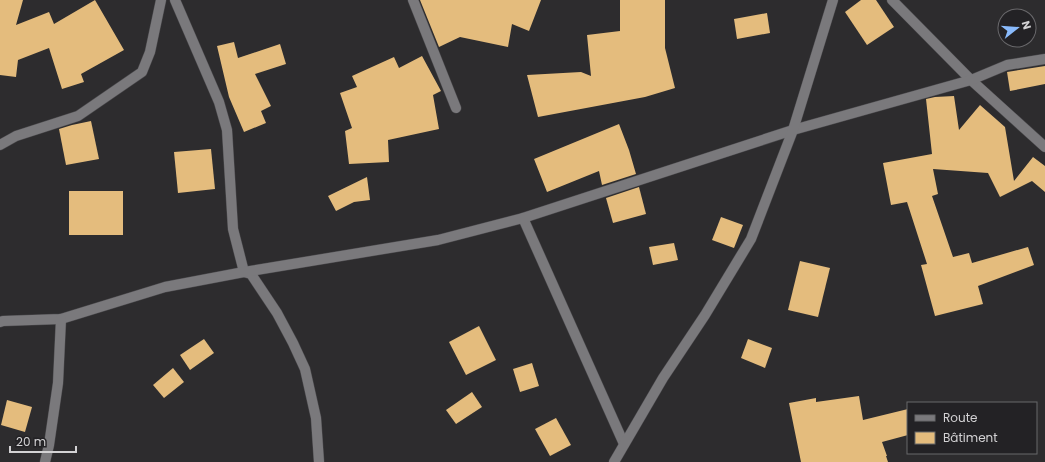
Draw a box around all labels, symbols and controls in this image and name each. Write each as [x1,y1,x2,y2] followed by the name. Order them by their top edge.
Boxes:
[997,8,1037,48] north arrow
[1018,19,1035,31] text: N
[907,402,1037,454] legend
[943,409,977,426] text: Route
[10,428,76,454] scale bar
[943,429,998,446] text: Bâtiment
[16,433,46,450] text: 20 m

